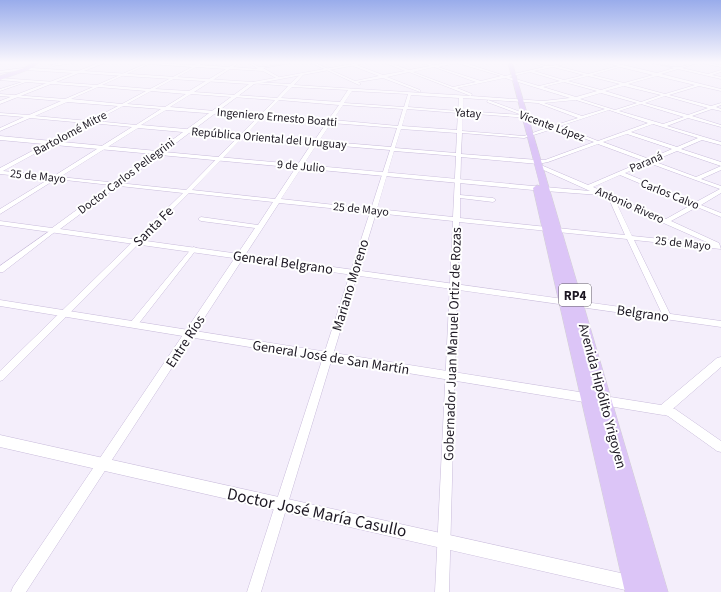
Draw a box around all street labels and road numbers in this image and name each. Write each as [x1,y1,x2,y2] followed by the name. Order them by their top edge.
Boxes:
[216,104,338,131] street label: Ingeniero Ernesto Boatti
[453,104,482,123] street label: Yatay
[30,107,110,160] street label: Bartolomé Mitre
[516,107,587,146] street label: Vicente López
[191,123,348,154] street label: República Oriental del Uruguay
[74,134,178,218] street label: Doctor Carlos Pellegrini
[627,148,666,177] street label: Paraná
[276,156,326,177] street label: 9 de Julio
[9,165,67,188] street label: 25 de Mayo
[638,175,702,214] street label: Carlos Calvo
[593,183,667,228] street label: Antonio Rivero
[332,198,390,221] street label: 25 de Mayo
[129,202,179,252] street label: Santa Fe
[439,227,467,461] street label: Gobernador Juan Manuel Ortiz de Rozas
[654,232,712,255] street label: 25 de Mayo
[327,237,374,334] street label: Mariano Moreno
[232,246,334,280] street label: General Belgrano
[559,284,591,306] road number: RP4
[615,300,670,328] street label: Belgrano
[161,311,210,372] street label: Entre Ríos
[573,321,631,471] street label: Avenida Hipólito Yrigoyen
[251,336,411,380] street label: General José de San Martín
[225,482,409,544] street label: Doctor José María Casullo

